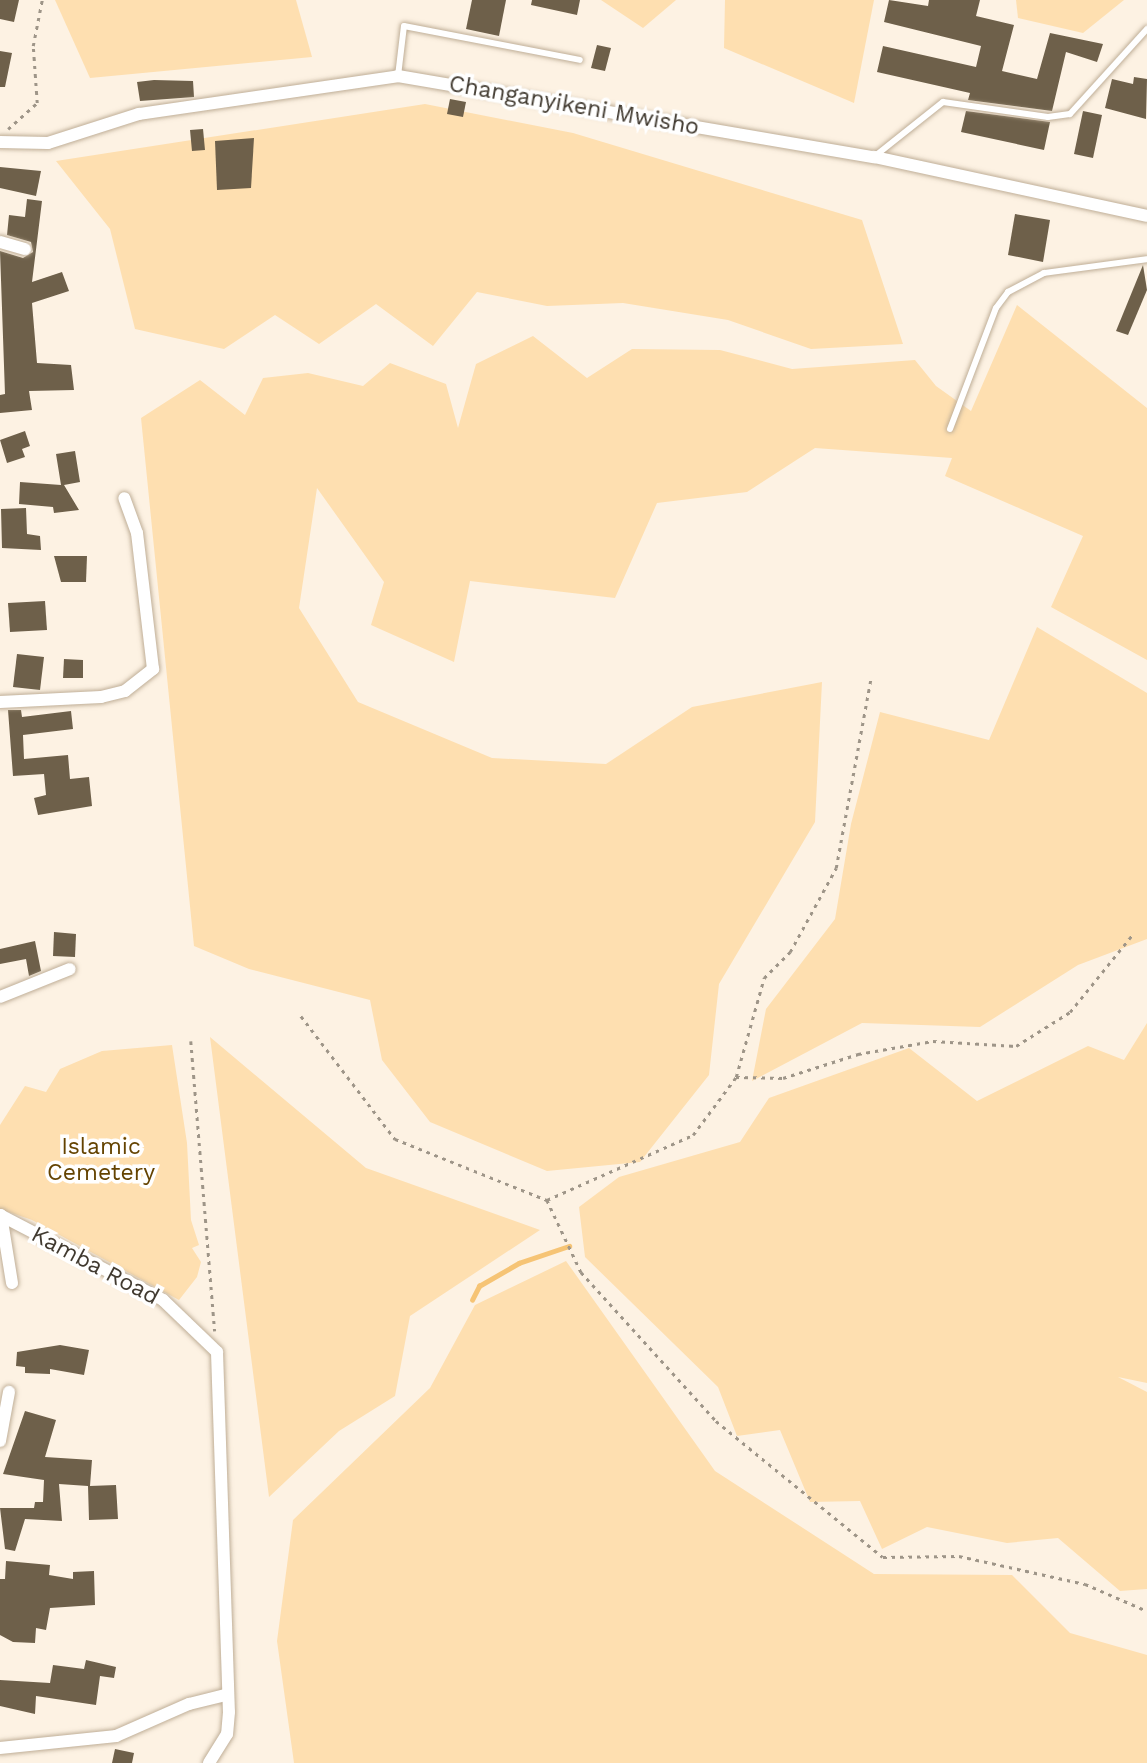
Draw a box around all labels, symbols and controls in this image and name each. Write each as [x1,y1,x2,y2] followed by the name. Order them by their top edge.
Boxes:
[447,70,701,142] street label: Changanyikeni Mwisho
[47,1133,155,1187] park label: Islamic Cemetery
[26,1221,164,1311] street label: Kamba Road

